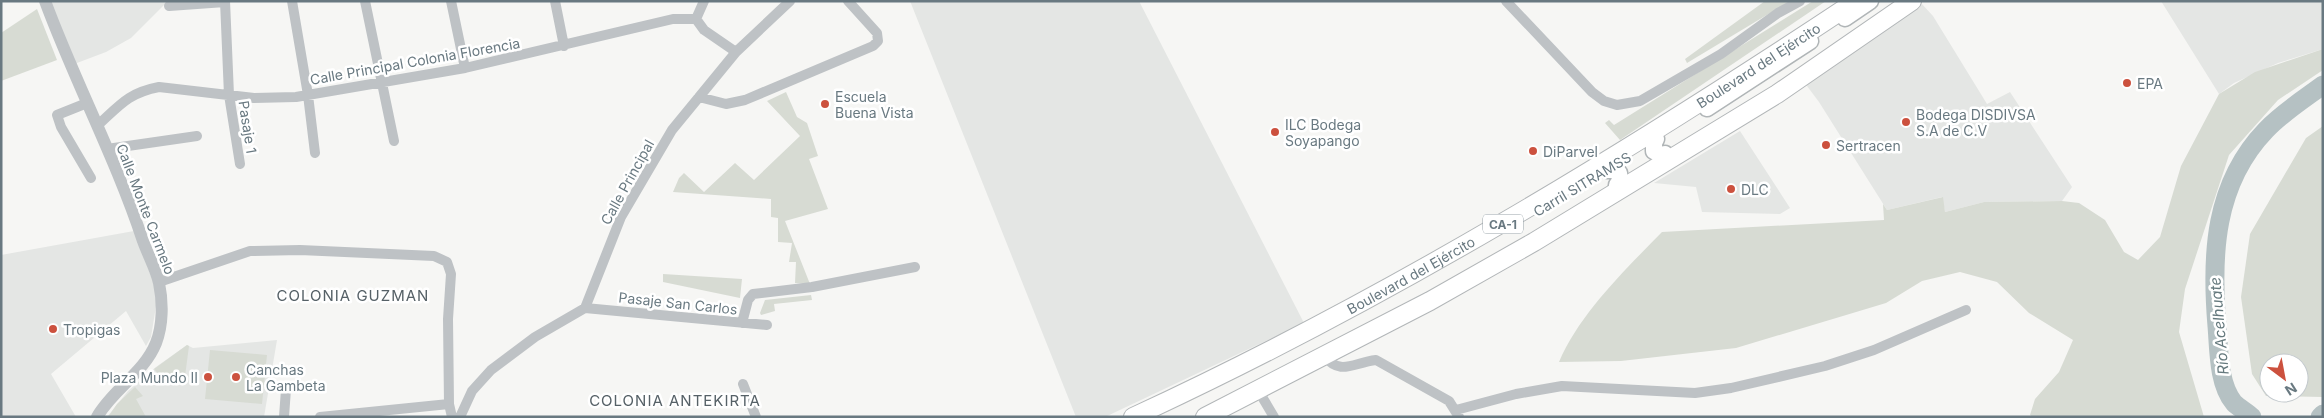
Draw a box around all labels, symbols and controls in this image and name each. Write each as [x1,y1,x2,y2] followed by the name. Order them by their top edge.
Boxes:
[1693,19,1823,111] street label: Boulevard del Ejército
[309,34,521,88] street label: Calle Principal Colonia Florencia
[2137,75,2163,92] place label: EPA
[2121,77,2133,89] marker: EPA
[835,88,914,121] place label: Escuela Buena Vista
[819,98,831,110] marker: Escuela Buena Vista
[235,99,261,155] street label: Pasaje 1
[1916,106,2036,139] place label: Bodega DISDIVSA S.A de C.V
[1285,116,1361,149] place label: ILC Bodega Soyapango
[1900,116,1912,128] marker: Bodega DISDIVSA S.A de C.V
[1269,126,1281,138] marker: ILC Bodega Soyapango
[597,137,657,227] street label: Calle Principal
[1836,137,1901,154] place label: Sertracen
[1820,139,1832,151] marker: Sertracen
[113,141,179,277] street label: Calle Monte Carmelo
[1543,143,1598,160] place label: DiParvel
[1527,145,1539,157] marker: DiParvel
[1530,148,1634,220] street label: Carril SITRAMSS
[1741,181,1769,198] place label: DLC
[1725,183,1737,195] marker: DLC
[1483,214,1523,233] road number: CA-1
[1344,232,1478,317] street label: Boulevard del Ejército
[2205,276,2233,376] water label: Río Acelhuate
[277,286,429,305] district label: COLONIA GUZMAN
[618,288,738,318] street label: Pasaje San Carlos
[63,321,120,338] place label: Tropigas
[47,323,59,335] marker: Tropigas
[2259,353,2309,403] north arrow
[246,361,326,394] place label: Canchas La Gambeta
[101,369,198,386] place label: Plaza Mundo II
[202,371,214,383] marker: Plaza Mundo II
[230,371,242,383] marker: Canchas La Gambeta
[2282,379,2300,399] text: N
[589,391,761,410] district label: COLONIA ANTEKIRTA

